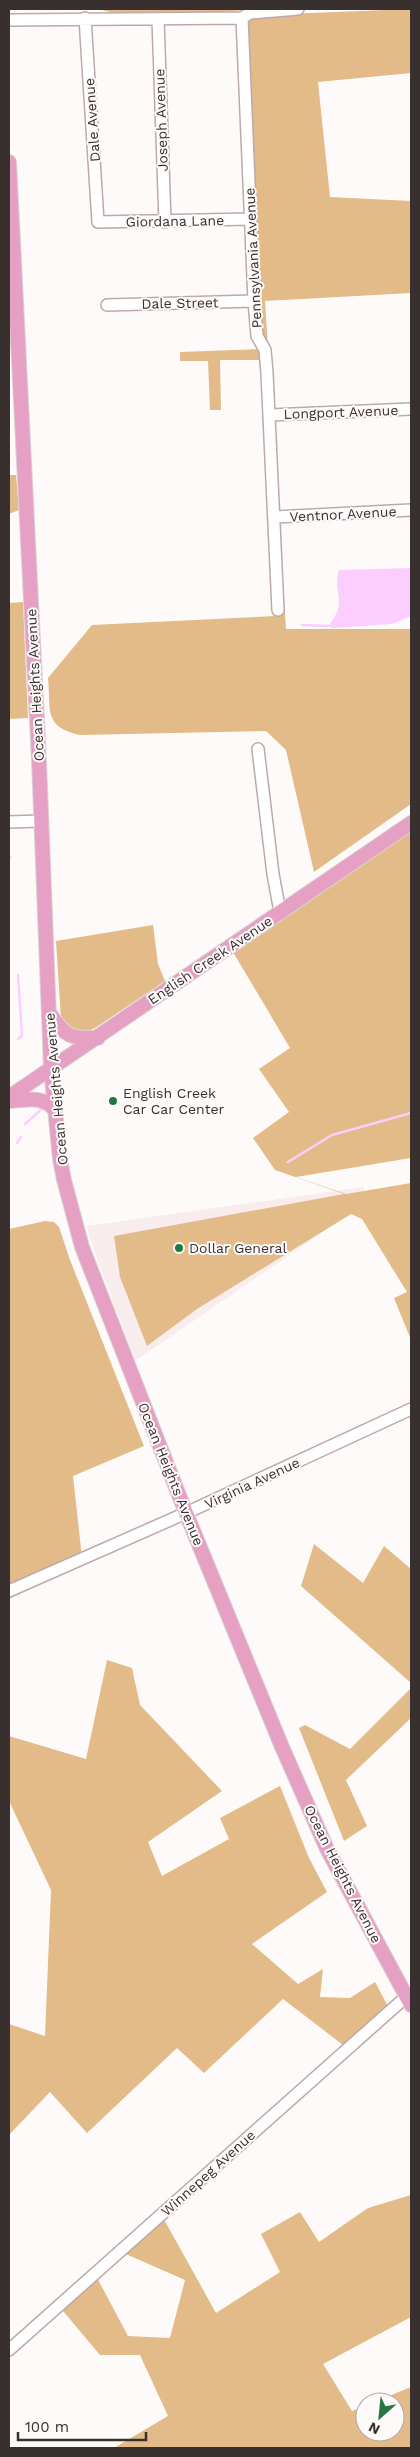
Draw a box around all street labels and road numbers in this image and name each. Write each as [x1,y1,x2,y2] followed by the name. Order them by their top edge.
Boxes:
[151,68,171,172] street label: Joseph Avenue
[81,77,103,163] street label: Dale Avenue
[241,187,265,329] street label: Pennsylvania Avenue
[126,212,224,230] street label: Giordana Lane
[141,294,219,312] street label: Dale Street
[283,402,399,422] street label: Longport Avenue
[289,503,397,525] street label: Ventnor Avenue
[23,608,47,762] street label: Ocean Heights Avenue
[145,912,275,1008] street label: English Creek Avenue
[41,1012,71,1166] street label: Ocean Heights Avenue
[135,1400,207,1548] street label: Ocean Heights Avenue
[202,1454,302,1512] street label: Virginia Avenue
[301,1802,385,1946] street label: Ocean Heights Avenue
[158,2127,258,2219] street label: Winnepeg Avenue

